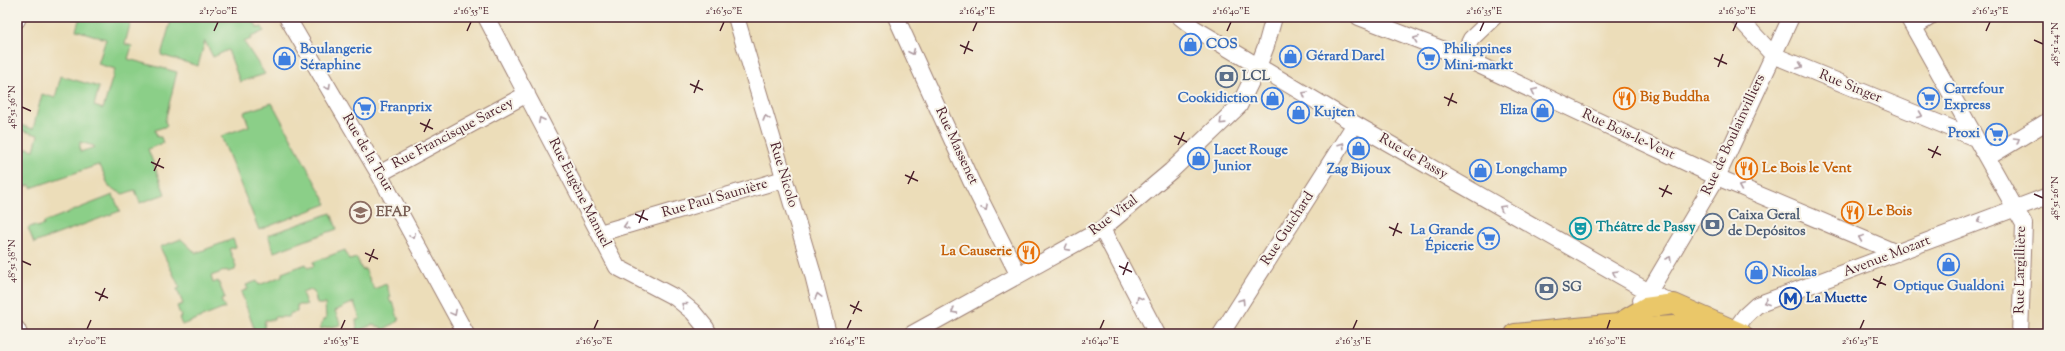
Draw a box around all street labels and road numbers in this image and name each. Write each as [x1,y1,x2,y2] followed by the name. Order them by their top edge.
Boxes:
[1816,65,1885,109] street label: Rue Singer
[1697,71,1771,199] street label: Rue de Boulainvilliers
[389,93,517,175] street label: Rue Francisque Sarcey
[929,104,983,188] street label: Rue Massenet
[1578,105,1678,165] street label: Rue Bois-le-Vent
[336,110,398,196] street label: Rue de la Tour
[1375,129,1451,185] street label: Rue de Passy
[543,135,615,251] street label: Rue Eugène Manuel
[764,140,803,211] street label: Rue Nicolo
[660,174,770,224] street label: Rue Paul Saunière
[1257,188,1319,270] street label: Rue Guichard
[1085,191,1143,241] street label: Rue Vital
[2010,226,2032,314] street label: Rue Largillière
[1841,231,1934,283] street label: Avenue Mozart

